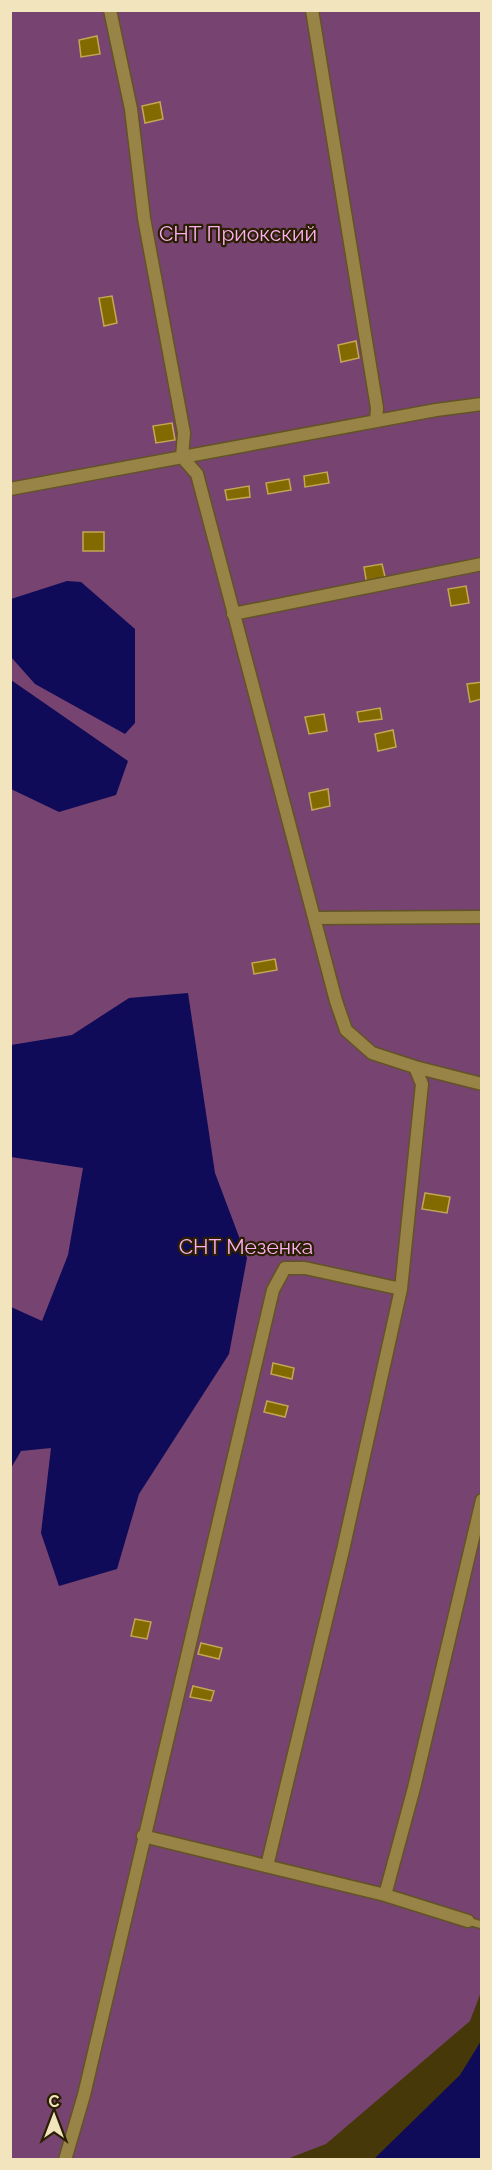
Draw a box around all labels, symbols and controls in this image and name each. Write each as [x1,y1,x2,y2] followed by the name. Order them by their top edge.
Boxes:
[159,221,317,246] park label: СНТ Приокский
[179,1234,313,1259] park label: СНТ Мезенка
[24,2086,84,2146] north arrow
[49,2092,60,2111] text: С

